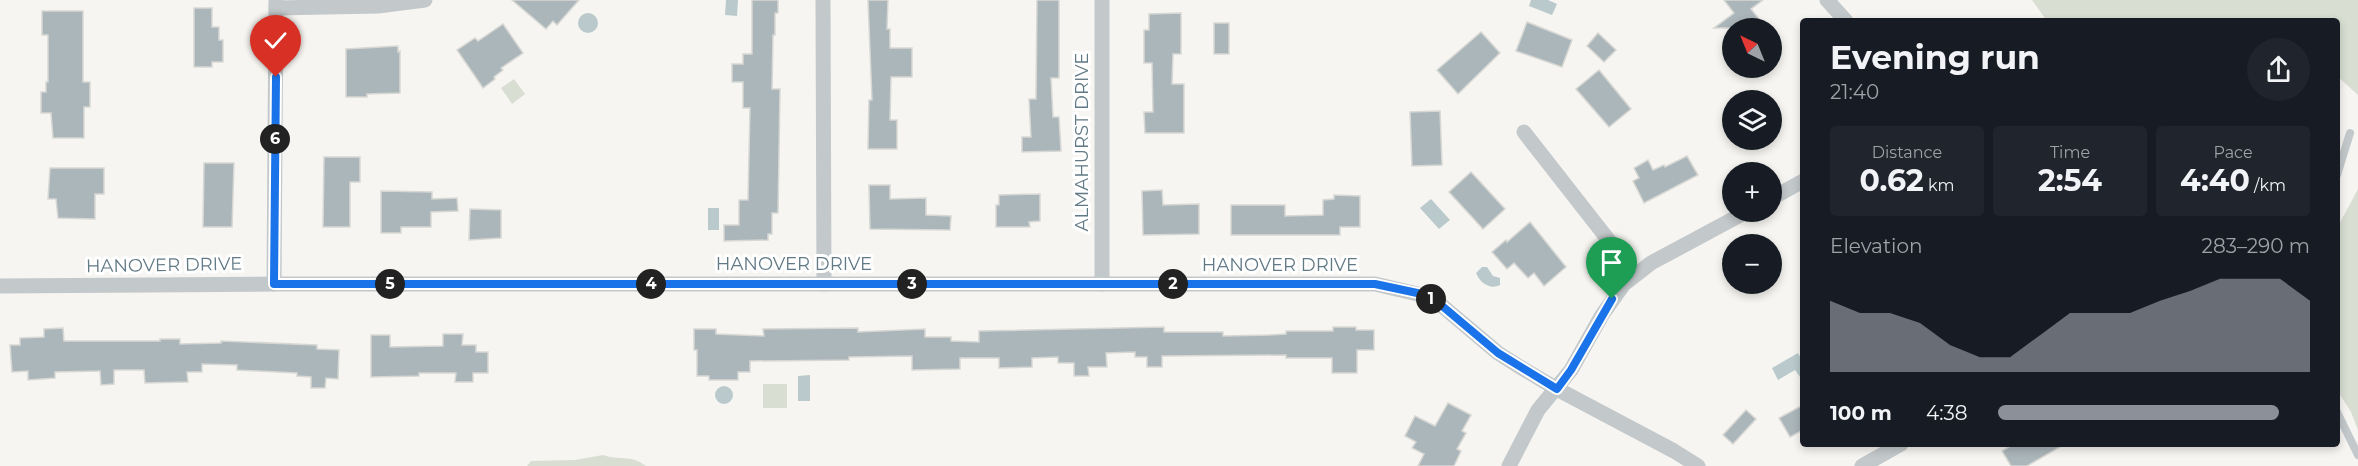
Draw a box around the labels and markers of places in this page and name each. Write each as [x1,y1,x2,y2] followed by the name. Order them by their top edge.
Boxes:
[250,15,301,77] pin
[260,124,290,154] pin: 6
[1586,237,1637,299] pin
[375,269,405,299] pin: 5
[636,269,666,299] pin: 4
[897,269,927,299] pin: 3
[1158,269,1188,299] pin: 2
[1416,284,1446,314] pin: 1

